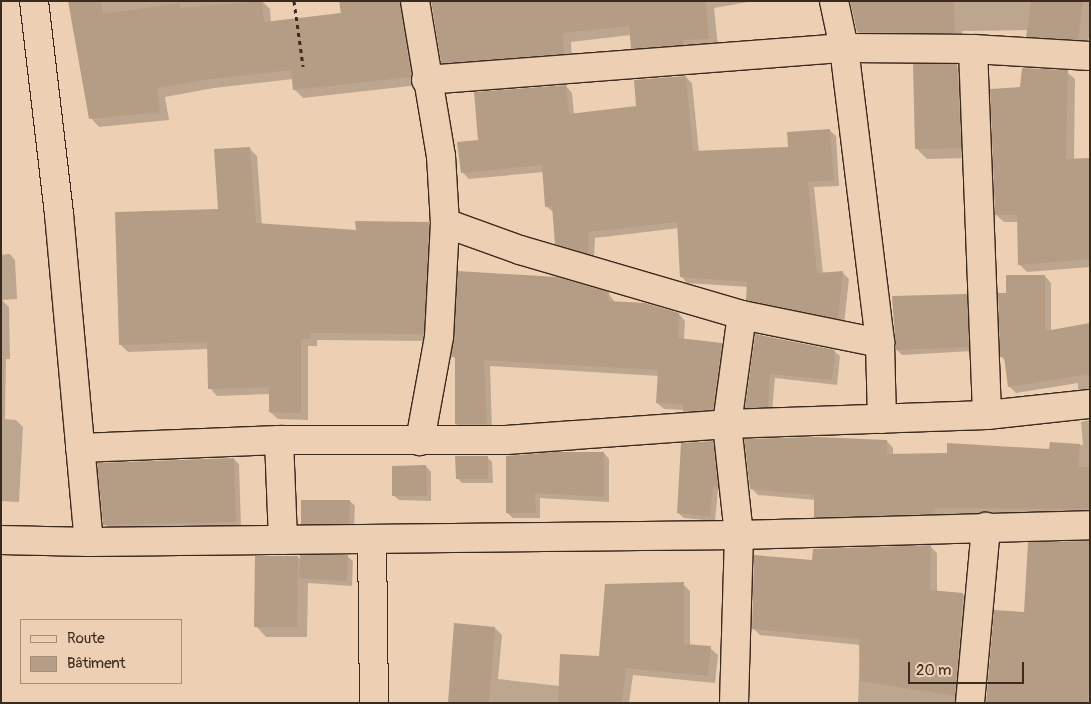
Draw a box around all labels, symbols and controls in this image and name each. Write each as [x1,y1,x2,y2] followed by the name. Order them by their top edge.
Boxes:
[20,619,182,684] legend
[67,629,105,648] text: Route
[911,652,1027,684] scale bar
[67,654,126,673] text: Bâtiment
[916,661,951,680] text: 20 m

